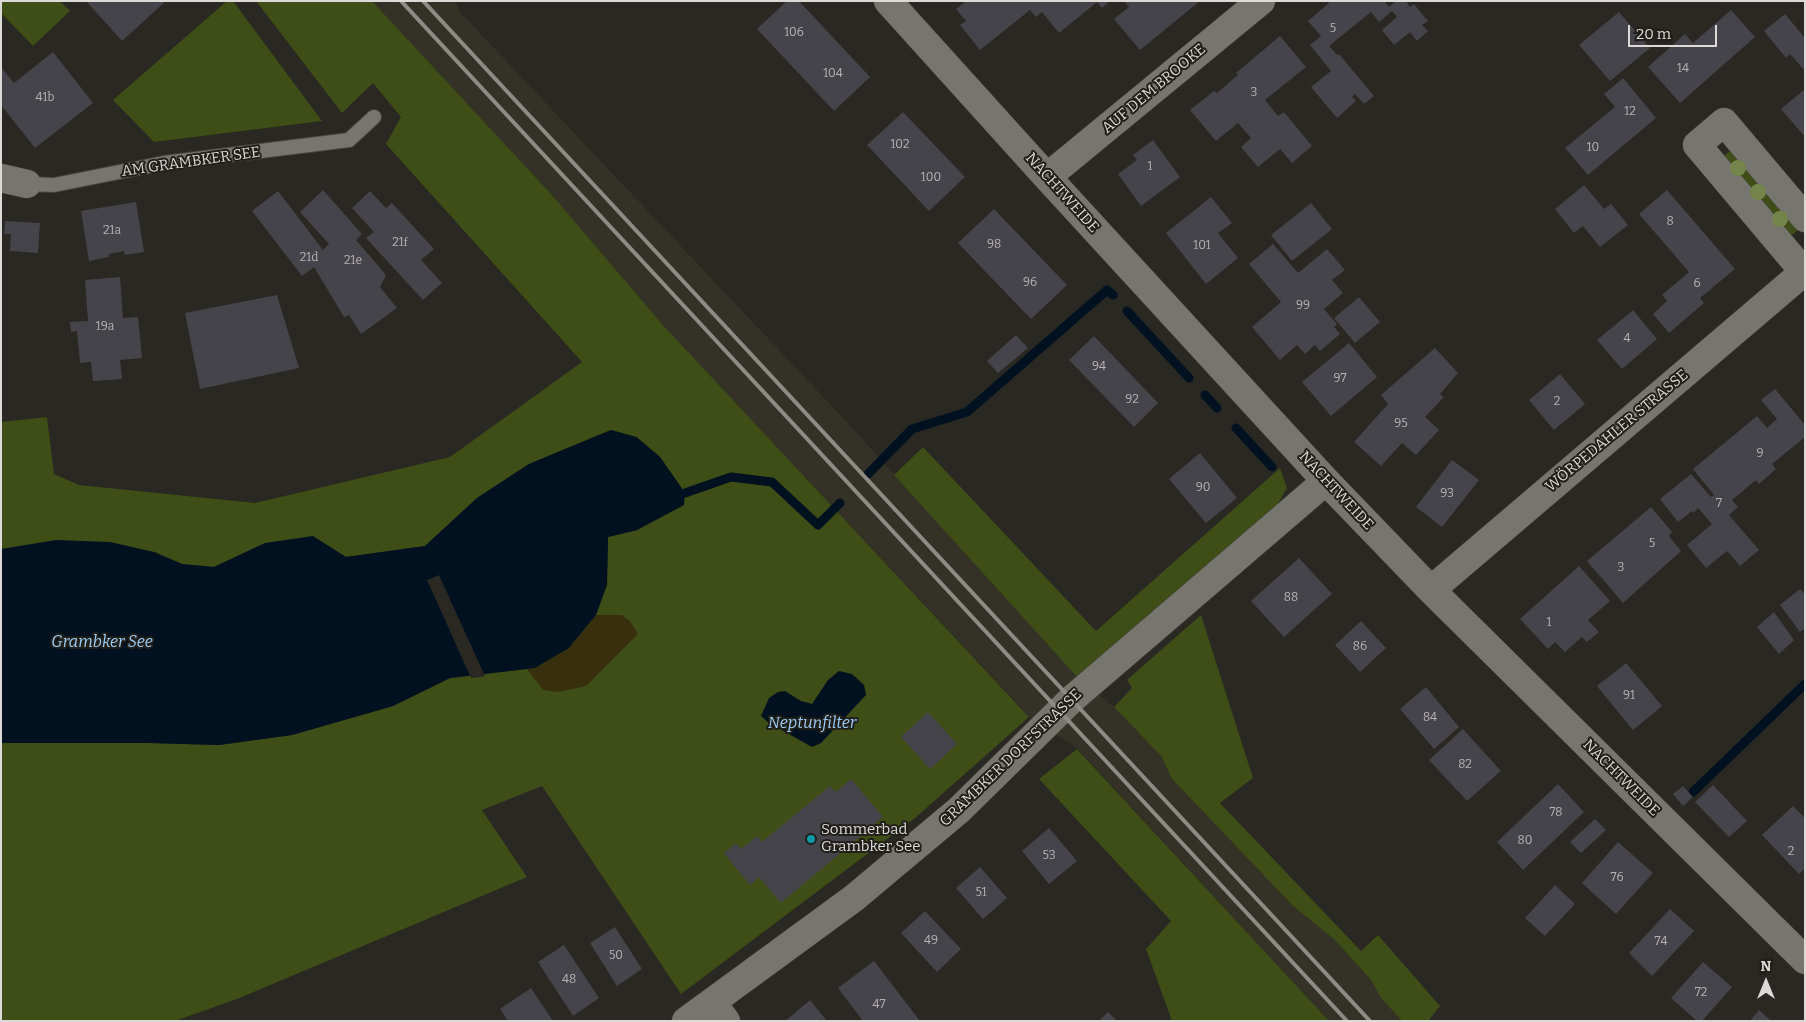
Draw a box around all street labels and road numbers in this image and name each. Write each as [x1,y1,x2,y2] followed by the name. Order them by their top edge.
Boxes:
[1099,41,1209,137] street label: AUF DEM BROOKE
[121,143,261,181] street label: AM GRAMBKER SEE
[1021,149,1103,237] street label: NACHTWEIDE
[1542,366,1692,496] street label: WÖRPEDAHLER STRASSE
[1295,448,1377,534] street label: NACHTWEIDE
[936,686,1086,830] street label: GRAMBKER DORFSTRASSE
[1579,736,1663,820] street label: NACHTWEIDE

